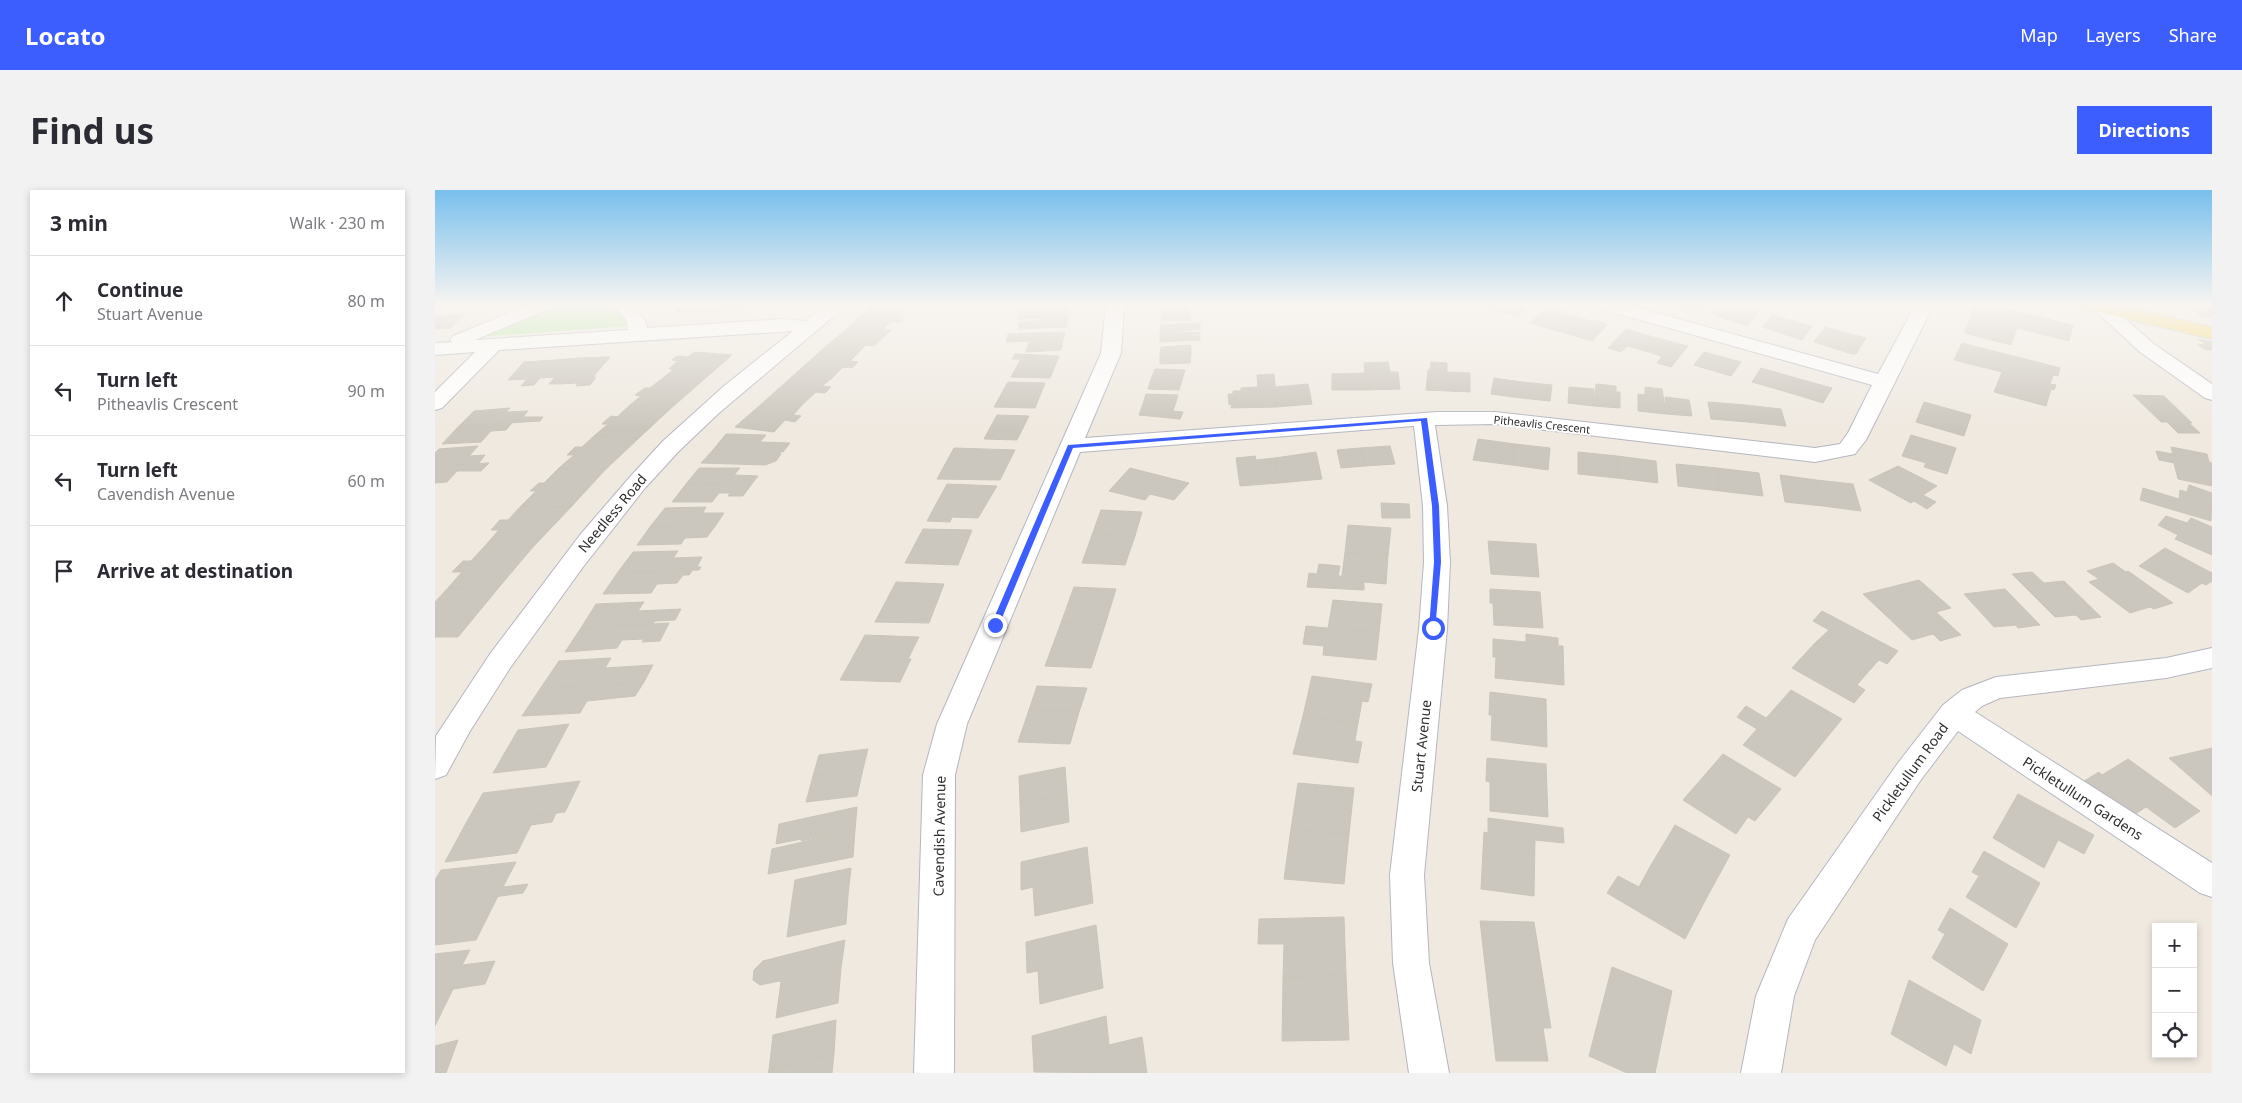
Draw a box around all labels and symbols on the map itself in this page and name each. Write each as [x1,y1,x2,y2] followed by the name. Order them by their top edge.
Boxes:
[1493,411,1591,437] street label: Pitheavlis Crescent
[573,470,651,556] street label: Needless Road
[984,614,1007,637] route end
[1422,617,1445,640] route start
[1407,699,1435,793] street label: Stuart Avenue
[1868,719,1952,825] street label: Pickletullum Road
[2019,752,2147,844] street label: Pickletullum Gardens
[928,775,950,897] street label: Cavendish Avenue

